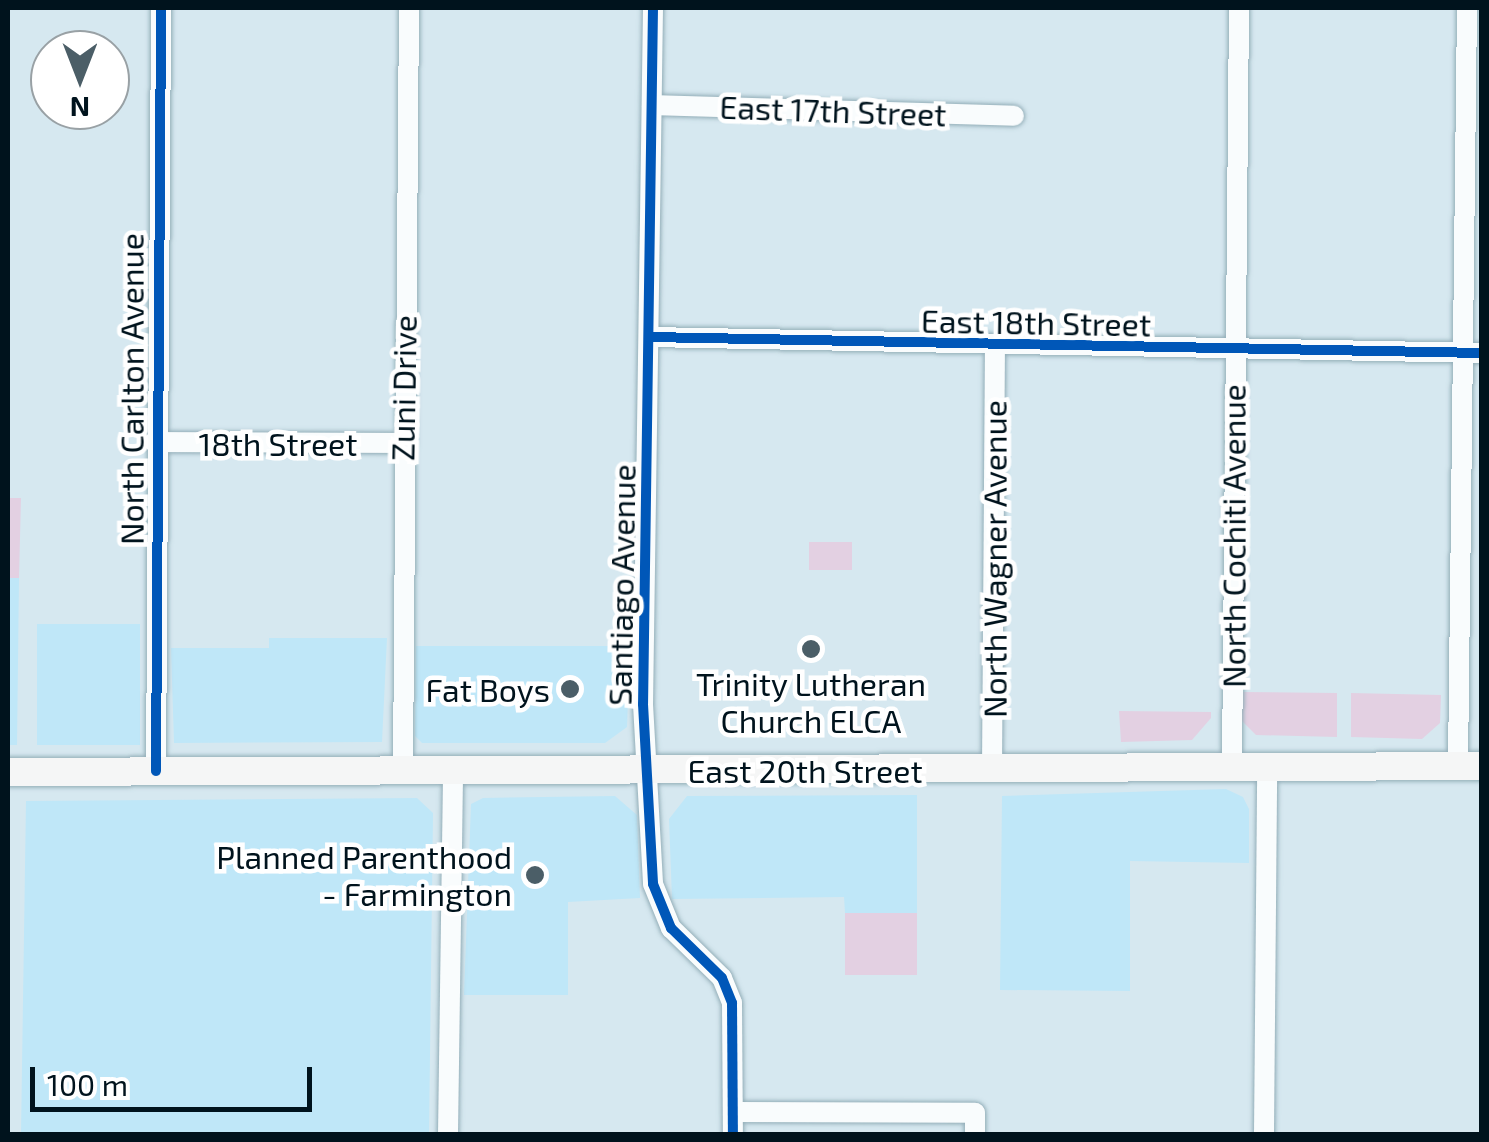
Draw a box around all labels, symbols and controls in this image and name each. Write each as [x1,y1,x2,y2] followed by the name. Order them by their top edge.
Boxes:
[30,30,130,130] north arrow
[719,87,947,133] street label: East 17th Street
[70,91,90,125] text: N
[112,233,150,545] street label: North Carlton Avenue
[921,301,1151,343] street label: East 18th Street
[383,315,423,461] street label: Zuni Drive
[1214,384,1252,688] street label: North Cochiti Avenue
[975,399,1013,719] street label: North Wagner Avenue
[198,424,358,462] street label: 18th Street
[600,464,642,706] street label: Santiago Avenue
[800,638,822,660] marker: Trinity Lutheran Church ELCA
[696,665,926,740] place label: Trinity Lutheran Church ELCA
[426,670,550,708] place label: Fat Boys
[559,678,581,700] marker: Fat Boys
[687,751,923,789] street label: East 20th Street
[216,838,512,913] place label: Planned Parenthood - Farmington
[522,862,548,888] marker: Planned Parenthood - Farmington
[35,1047,318,1109] scale bar
[47,1066,128,1102] text: 100 m

